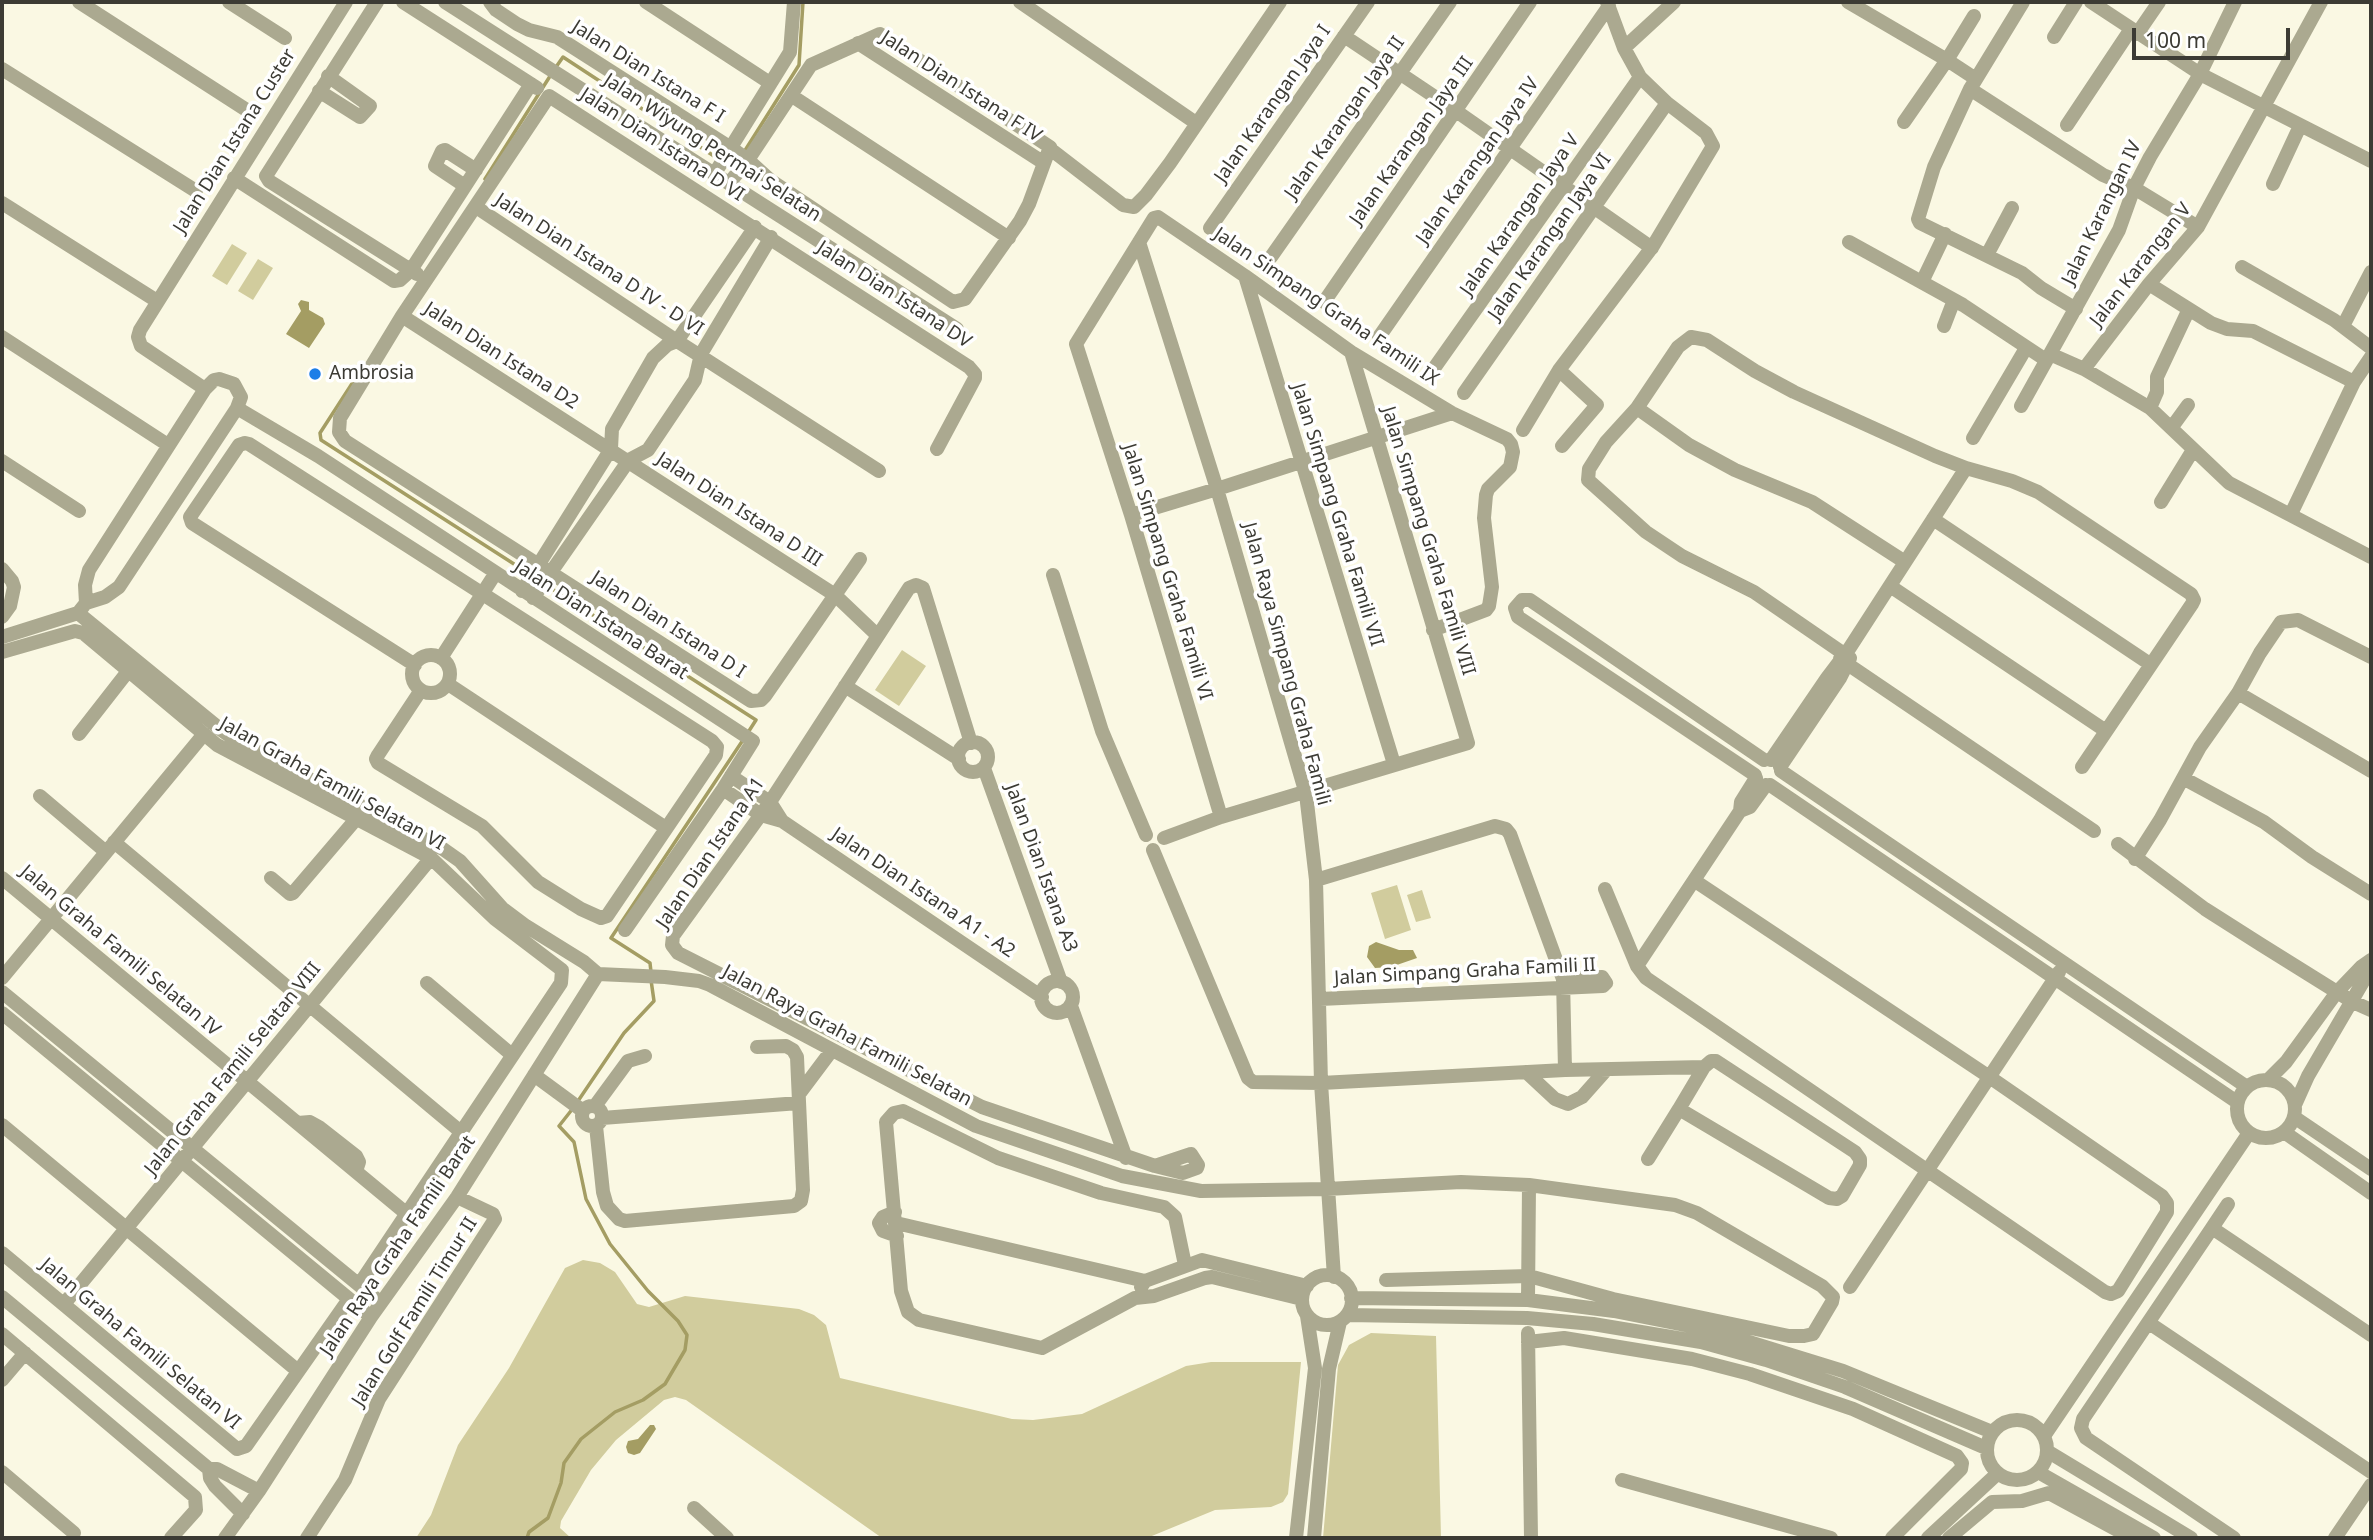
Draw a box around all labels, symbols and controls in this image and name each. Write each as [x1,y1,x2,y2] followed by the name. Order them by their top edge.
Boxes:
[2135,14,2292,58] scale bar
[567,16,729,128] street label: Jalan Dian Istana F I
[1210,21,1336,187] street label: Jalan Karangan Jaya I
[876,26,1046,148] street label: Jalan Dian Istana F IV
[2145,26,2206,54] text: 100 m
[1280,32,1410,204] street label: Jalan Karangan Jaya II
[169,45,301,237] street label: Jalan Dian Istana Custer
[1345,53,1479,229] street label: Jalan Karangan Jaya III
[599,69,825,227] street label: Jalan Wiyung Permai Selatan
[1412,73,1544,249] street label: Jalan Karangan Jaya IV
[576,83,748,207] street label: Jalan Dian Istana D VI
[1456,130,1584,300] street label: Jalan Karangan Jaya V
[2057,137,2147,289] street label: Jalan Karangan IV
[1484,149,1616,325] street label: Jalan Karangan Jaya VI
[491,189,707,341] street label: Jalan Dian Istana D IV - D VI
[2086,199,2196,331] street label: Jalan Karangan V
[1209,223,1443,391] street label: Jalan Simpang Graha Famili IX
[812,237,976,353] street label: Jalan Dian Istana DV
[420,298,582,414] street label: Jalan Dian Istana D2
[329,363,414,385] place label: Ambrosia
[307,366,323,382] marker: Ambrosia
[1286,381,1388,649] street label: Jalan Simpang Graha Famili VII
[1376,404,1480,678] street label: Jalan Simpang Graha Famili VIII
[1117,441,1217,703] street label: Jalan Simpang Graha Famili VI
[652,448,826,572] street label: Jalan Dian Istana D III
[1237,520,1335,808] street label: Jalan Raya Simpang Graha Famili
[510,555,692,685] street label: Jalan Dian Istana Barat
[586,566,750,684] street label: Jalan Dian Istana D I
[215,712,449,856] street label: Jalan Graha Famili Selatan VI
[652,773,770,933] street label: Jalan Dian Istana A1
[1000,781,1082,955] street label: Jalan Dian Istana A3
[827,823,1019,963] street label: Jalan Dian Istana A1 - A2
[15,861,225,1041] street label: Jalan Graha Famili Selatan IV
[1334,954,1596,990] street label: Jalan Simpang Graha Famili II
[140,958,326,1180] street label: Jalan Graha Famili Selatan VIII
[718,960,976,1112] street label: Jalan Raya Graha Famili Selatan
[316,1131,480,1361] street label: Jalan Raya Graha Famili Barat
[347,1213,483,1411] street label: Jalan Golf Famili Timur II
[35,1254,245,1434] street label: Jalan Graha Famili Selatan VI

